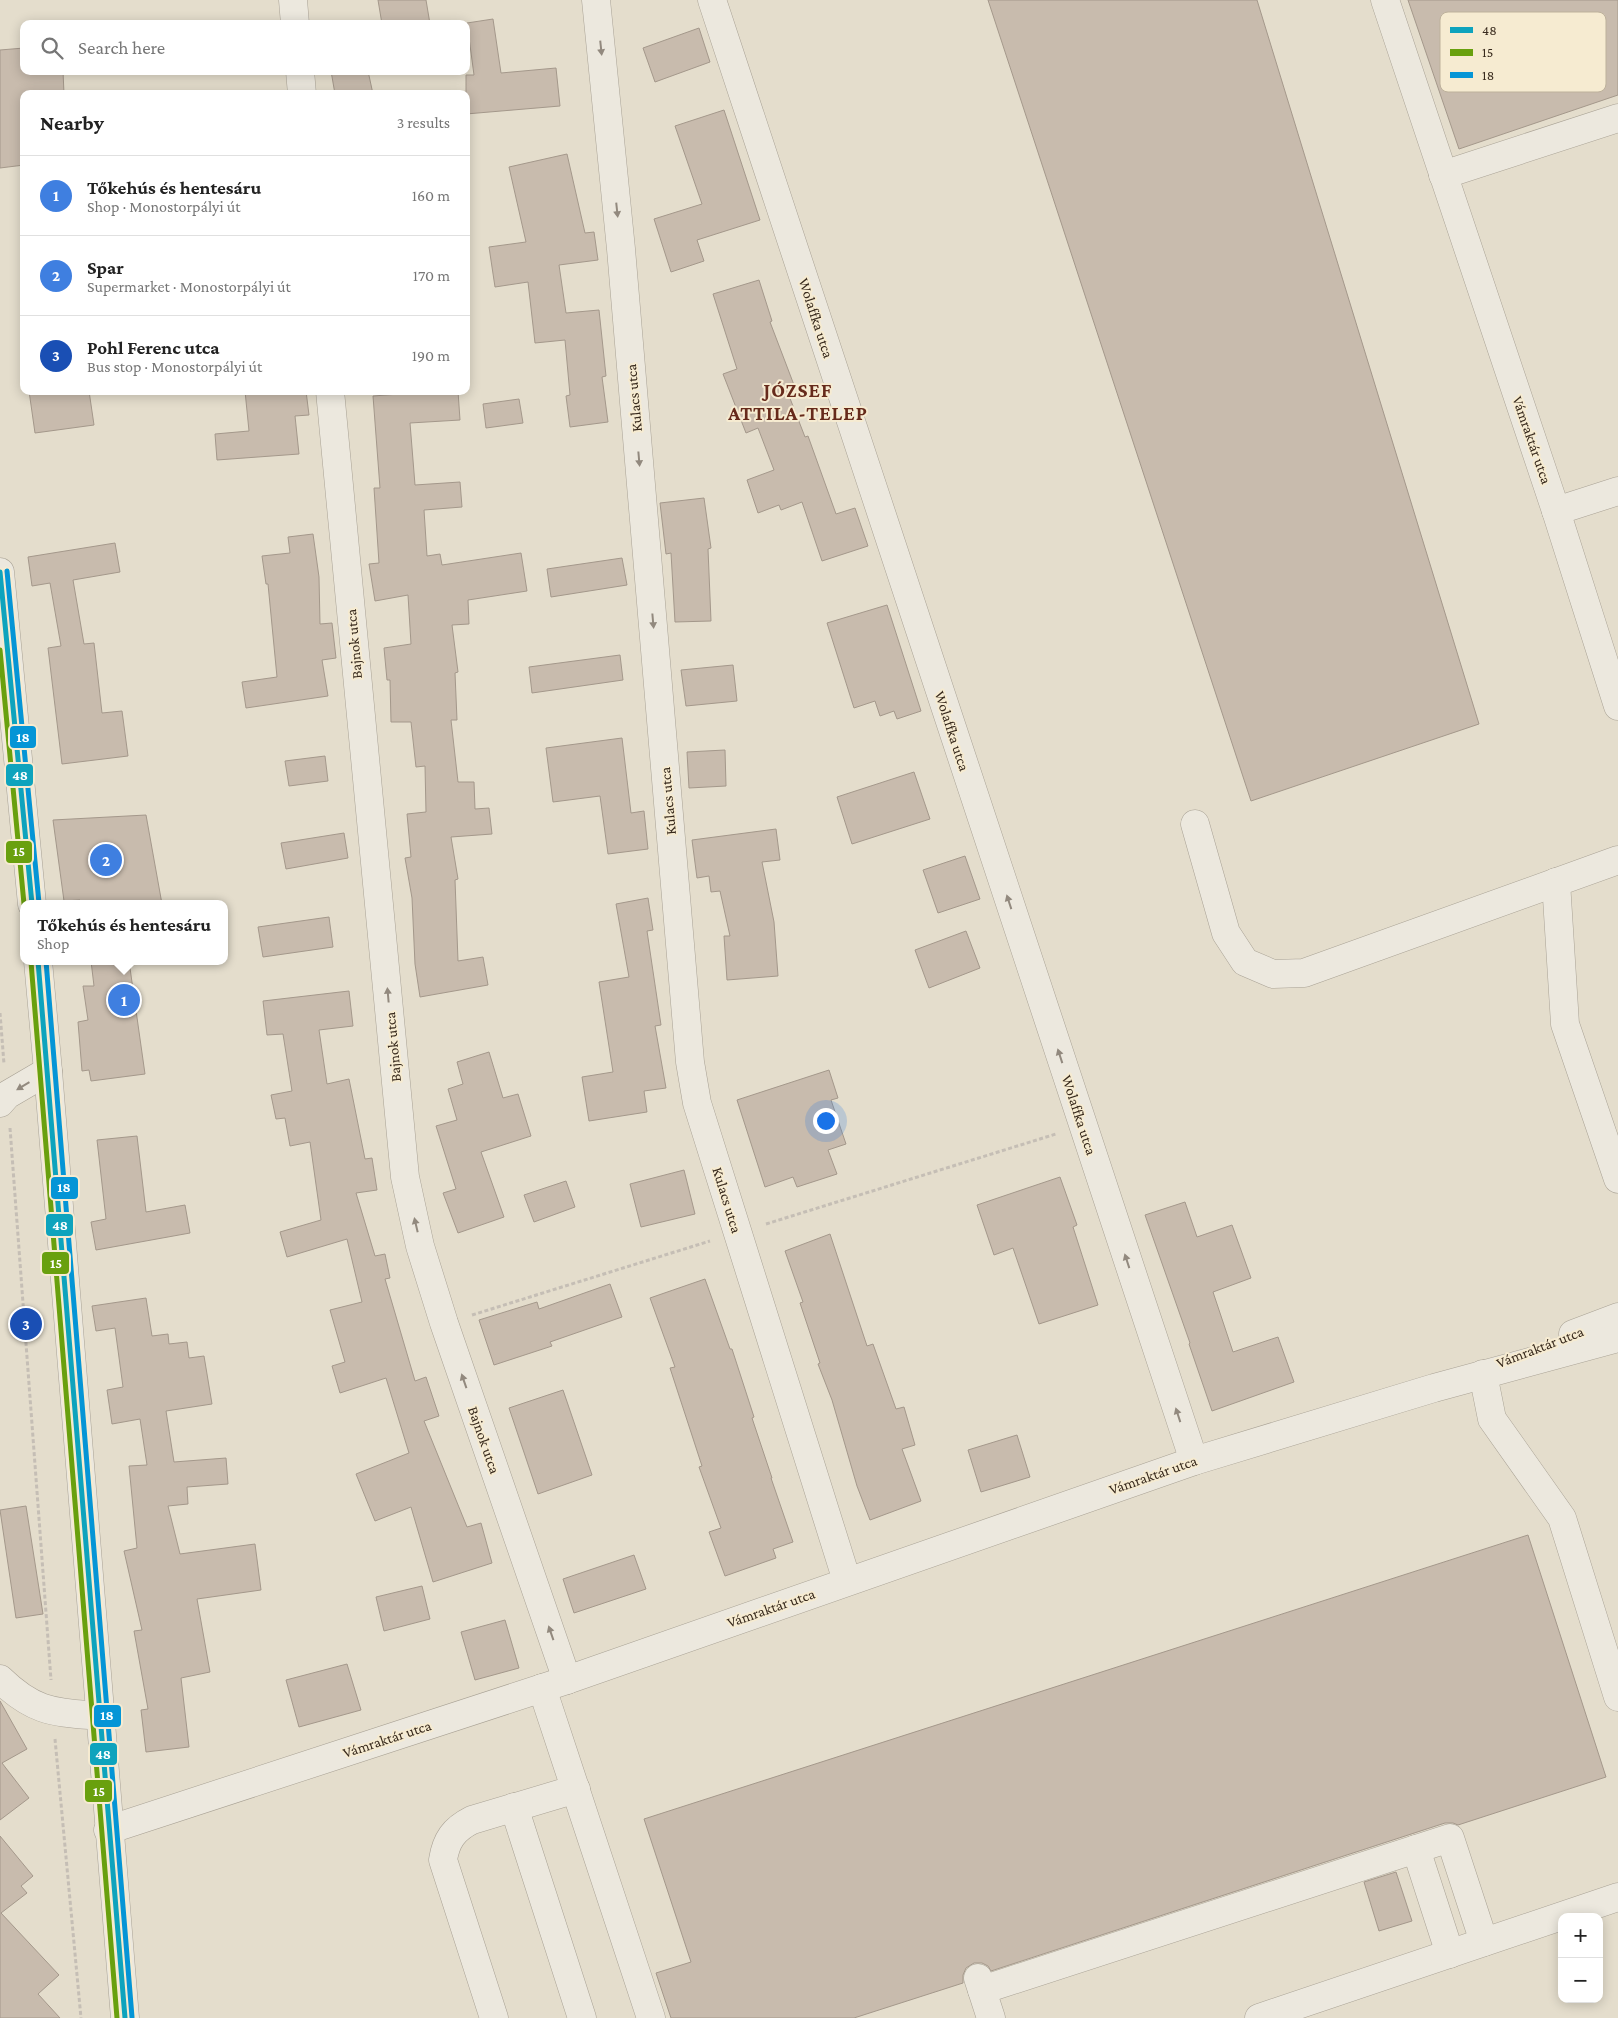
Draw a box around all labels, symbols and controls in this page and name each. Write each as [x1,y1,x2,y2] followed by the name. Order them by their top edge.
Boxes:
[1440,12,1606,92] legend
[20,20,470,75] search box
[1482,22,1497,38] text: 48
[38,34,66,62] icon: search
[78,37,165,58] text: Search here
[597,41,605,57] one-way arrow
[1482,44,1493,60] text: 15
[1482,67,1494,83] text: 18
[40,111,104,135] text: Nearby
[397,114,450,131] text: 3 results
[87,177,261,198] text: Tőkehús és hentesáru
[53,187,59,204] text: 1
[412,187,450,204] text: 160 m
[87,198,240,215] text: Shop · Monostorpályi út
[614,202,622,218] one-way arrow
[87,257,124,278] text: Spar
[52,267,60,284] text: 2
[413,267,450,284] text: 170 m
[796,276,836,360] street label: Wolaffka utca
[87,278,291,295] text: Supermarket · Monostorpályi út
[87,337,220,358] text: Pohl Ferenc utca
[52,347,60,364] text: 3
[412,347,450,364] text: 190 m
[87,358,262,375] text: Bus stop · Monostorpályi út
[623,363,645,433] street label: Kulacs utca
[727,379,868,424] district label: JÓZSEF ATTILA-TELEP
[1509,394,1555,486] street label: Vámraktár utca
[635,451,643,467] one-way arrow
[343,608,366,680] street label: Bajnok utca
[649,613,657,629] one-way arrow
[932,689,972,773] street label: Wolaffka utca
[9,725,37,749] line badge: 18
[16,729,30,745] text: 18
[5,763,34,787] line badge: 48
[657,766,679,836] street label: Kulacs utca
[12,767,28,783] text: 48
[5,840,33,864] line badge: 15
[90,841,122,879] pin: 2
[13,843,25,859] text: 15
[1005,894,1013,909] one-way arrow
[20,900,228,965] popup
[37,914,211,935] text: Tőkehús és hentesáru
[37,935,69,952] text: Shop
[108,981,140,1019] pin: 1
[384,987,392,1003] one-way arrow
[382,1011,405,1083] street label: Bajnok utca
[1056,1049,1063,1064] one-way arrow
[1059,1073,1099,1157] street label: Wolaffka utca
[17,1081,30,1090] one-way arrow
[813,1108,839,1134] your location
[709,1165,745,1235] street label: Kulacs utca
[50,1176,79,1200] line badge: 18
[57,1179,71,1195] text: 18
[45,1213,74,1237] line badge: 48
[52,1217,68,1233] text: 48
[412,1218,420,1233] one-way arrow
[41,1251,70,1275] line badge: 15
[1123,1253,1131,1268] one-way arrow
[50,1255,62,1271] text: 15
[10,1305,42,1343] pin: 3
[1494,1323,1586,1371] street label: Vámraktár utca
[460,1373,467,1388] one-way arrow
[464,1404,503,1476] street label: Bajnok utca
[1174,1407,1182,1422] one-way arrow
[1107,1452,1199,1498] street label: Vámraktár utca
[725,1585,817,1631] street label: Vámraktár utca
[547,1626,554,1641] one-way arrow
[93,1704,122,1728] line badge: 18
[100,1707,114,1723] text: 18
[341,1717,433,1761] street label: Vámraktár utca
[89,1742,118,1766] line badge: 48
[95,1746,111,1762] text: 48
[84,1779,113,1803] line badge: 15
[93,1783,105,1799] text: 15
[1558,1913,1603,2003] map controls
[1558,1913,1603,1958] button: +
[1558,1958,1603,2003] button: −

